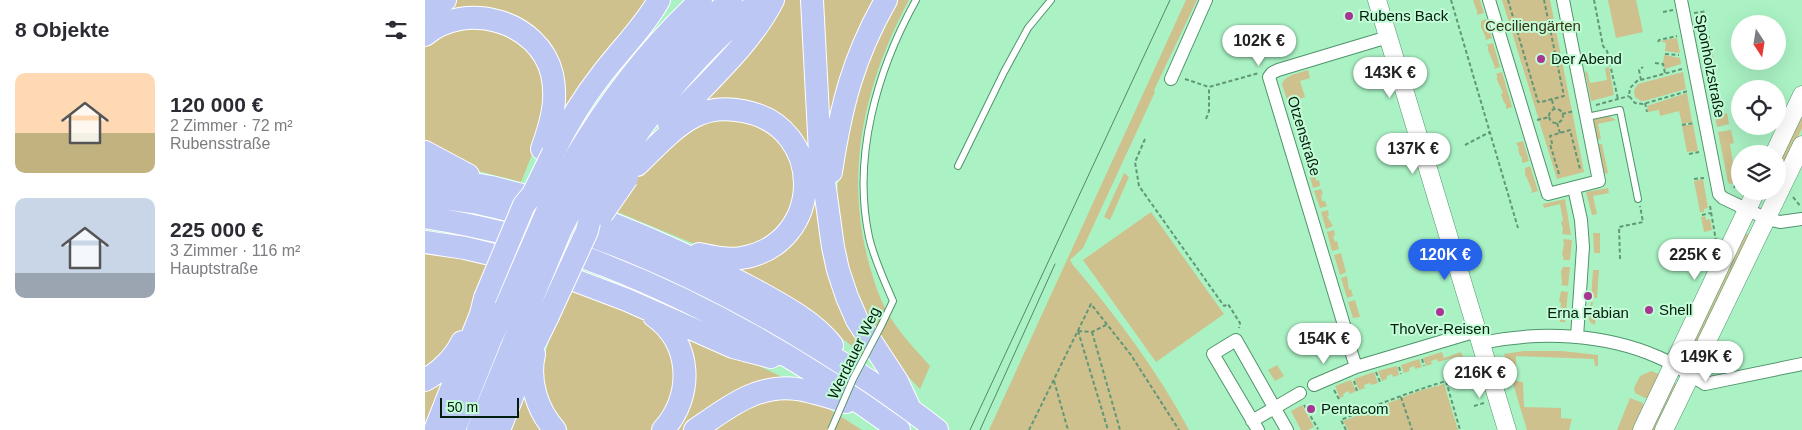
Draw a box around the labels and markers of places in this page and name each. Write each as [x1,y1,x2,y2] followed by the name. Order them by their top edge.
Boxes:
[1359,7,1449,24] place label: Rubens Back
[1343,10,1355,22] marker: Rubens Back
[1218,24,1300,67] pin: 102K €
[1551,50,1622,67] place label: Der Abend
[1535,53,1547,65] marker: Der Abend
[1349,56,1431,99] pin: 143K €
[1372,132,1454,175] pin: 137K €
[1404,238,1486,281] pin: 120K €
[1654,238,1736,281] pin: 225K €
[1582,290,1594,302] marker: Erna Fabian
[1659,301,1692,318] place label: Shell
[1547,304,1629,321] place label: Erna Fabian
[1643,304,1655,316] marker: Shell
[1434,306,1446,318] marker: ThoVer-Reisen
[1390,320,1490,337] place label: ThoVer-Reisen
[1283,322,1365,365] pin: 154K €
[1665,340,1747,383] pin: 149K €
[1439,356,1521,399] pin: 216K €
[1321,400,1389,417] place label: Pentacom
[1305,403,1317,415] marker: Pentacom

